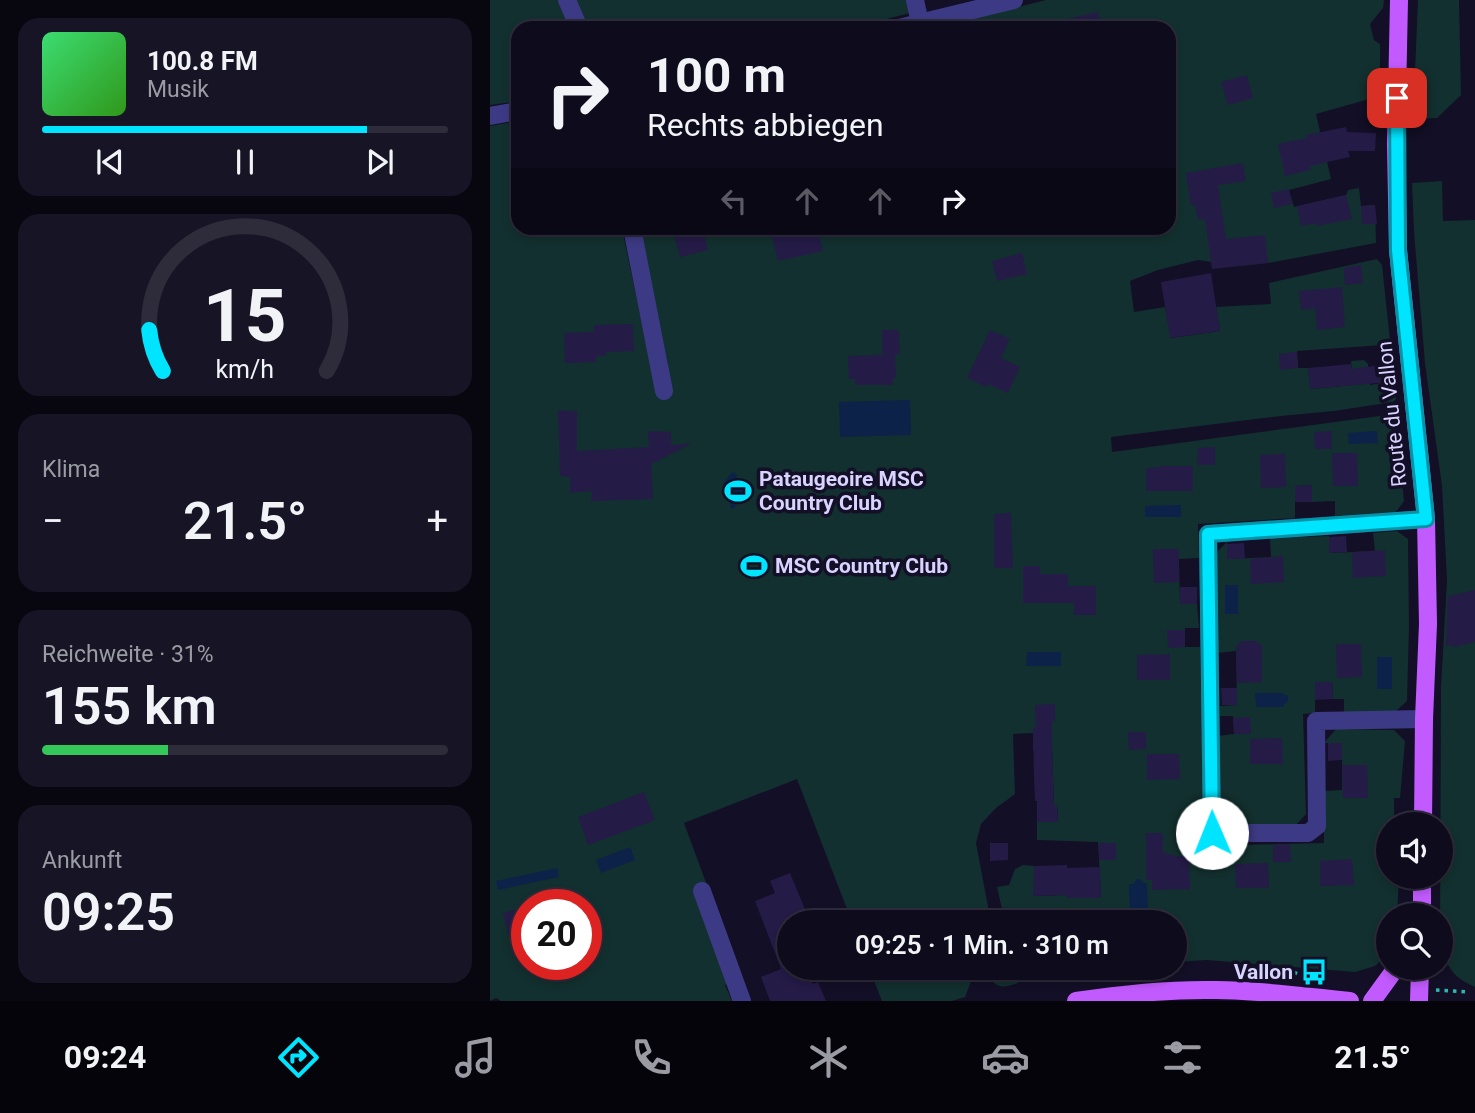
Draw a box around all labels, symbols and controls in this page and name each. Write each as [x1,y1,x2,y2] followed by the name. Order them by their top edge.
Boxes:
[147,46,258,76] text: 100.8 FM
[647,47,786,104] text: 100 m
[532,49,623,140] icon: right
[1367,68,1427,128] pin
[147,76,209,103] text: Musik
[1378,79,1416,117] icon: arrive
[647,106,884,144] text: Rechts abbiegen
[91,143,129,181] icon: previous
[226,143,264,181] icon: pause
[361,143,399,181] icon: next
[715,182,753,220] icon: left
[788,182,826,220] icon: ahead
[861,182,899,220] icon: ahead
[934,182,972,220] icon: right
[203,273,287,359] text: 15
[1372,340,1412,488] street label: Route du Vallon
[216,355,274,384] text: km/h
[42,456,100,483] text: Klima
[759,467,924,515] place label: Pataugeoire MSC Country Club
[723,476,753,506] sports icon: Pataugeoire MSC Country Club
[183,491,307,552] text: 21.5°
[42,499,64,543] text: −
[426,499,448,543] text: +
[739,551,769,581] sports icon: MSC Country Club
[775,554,948,578] place label: MSC Country Club
[42,641,214,668] text: Reichweite · 31%
[42,676,217,737] text: 155 km
[1175,796,1249,870] position arrow
[1376,812,1453,980] map controls
[1376,812,1453,889] button: sound
[42,847,122,874] text: Ankunft
[42,882,175,943] text: 09:25
[511,889,602,980] speed limit sign: 20
[1376,903,1453,980] button: search
[855,930,1109,960] text: 09:25 · 1 Min. · 310 m
[1299,957,1329,987] bus stop icon: Vallon
[1234,960,1293,984] place label: Vallon
[274,1033,323,1082] icon: directions
[451,1033,500,1082] icon: music
[627,1033,676,1082] icon: phone
[804,1033,853,1082] icon: climate
[981,1033,1030,1082] icon: car
[1158,1033,1207,1082] icon: filters
[64,1038,146,1076] text: 09:24
[1334,1038,1411,1076] text: 21.5°

